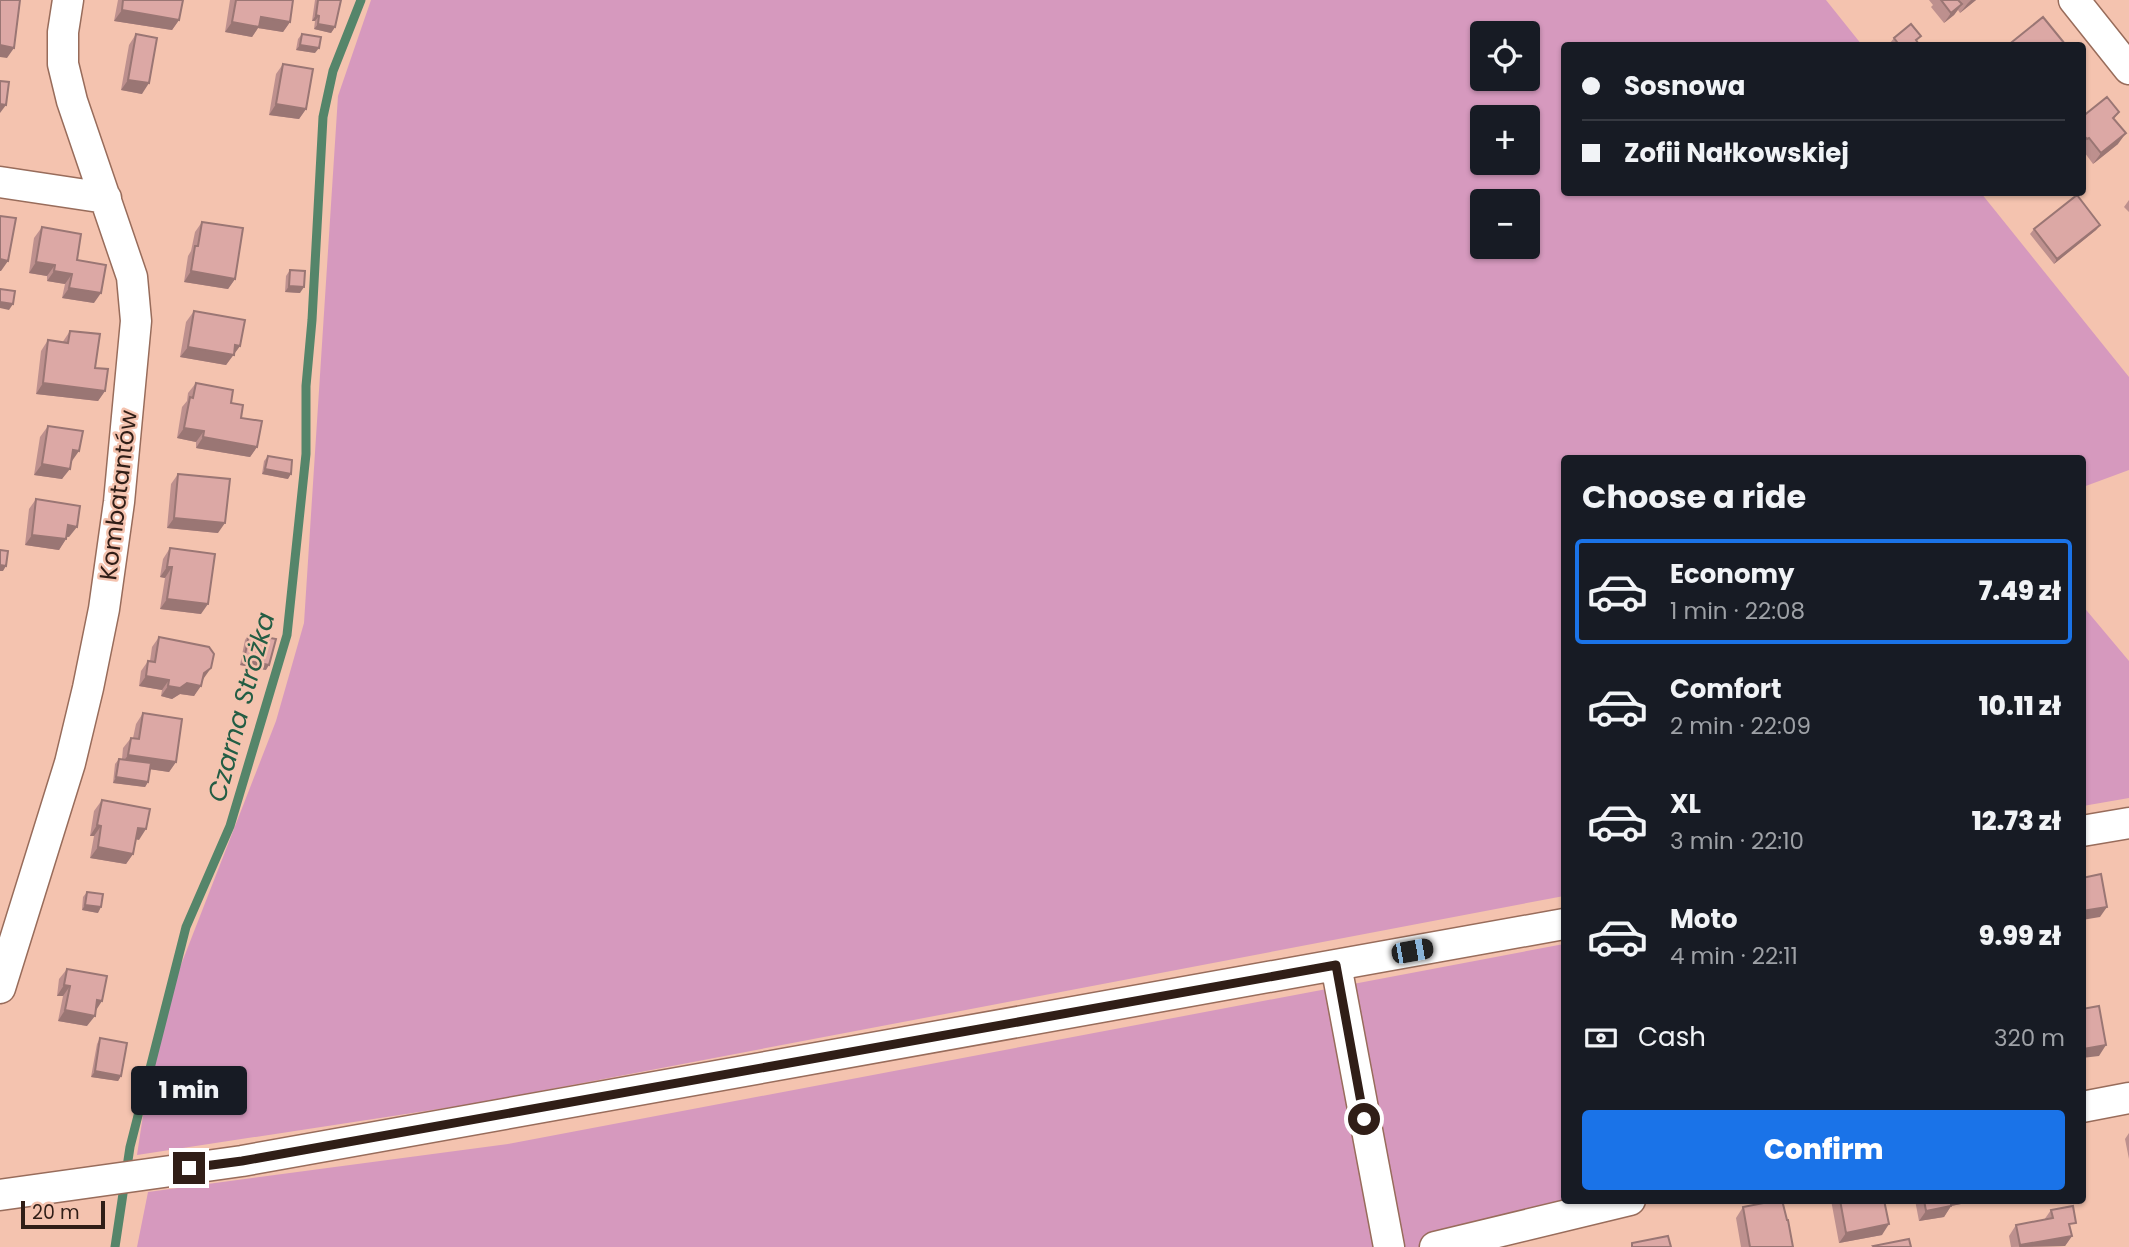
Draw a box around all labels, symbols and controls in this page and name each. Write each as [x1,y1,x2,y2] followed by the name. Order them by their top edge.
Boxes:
[1470,21,1540,259] map controls
[1470,21,1540,91] button: locate
[1624,68,1745,104] text: Sosnowa
[1470,105,1540,175] button: +
[1624,135,1849,171] text: Zofii Nałkowskiej
[1470,189,1540,259] button: −
[91,408,145,582] street label: Kombatantów
[1582,474,1806,519] text: Choose a ride
[1670,556,1794,592] text: Economy
[1586,560,1649,623] icon: car
[1979,573,2061,609] text: 7.49 zł
[1670,595,1805,627] text: 1 min · 22:08
[198,608,284,806] water label: Czarna Stróżka
[1670,671,1782,707] text: Comfort
[1586,675,1649,738] icon: car
[1979,688,2061,724] text: 10.11 zł
[1670,710,1811,742] text: 2 min · 22:09
[1670,786,1701,822] text: XL
[1586,790,1649,853] icon: car
[1972,803,2061,839] text: 12.73 zł
[1670,825,1804,857] text: 3 min · 22:10
[1670,901,1738,937] text: Moto
[1586,905,1649,968] icon: car
[1979,918,2061,954] text: 9.99 zł
[1390,937,1435,965] car
[1670,940,1798,972] text: 4 min · 22:11
[1582,1019,1620,1057] icon: cash
[1638,1019,1706,1055] text: Cash
[1994,1022,2065,1054] text: 320 m
[131,1066,247,1116] callout: 1 min
[159,1074,219,1106] text: 1 min
[1348,1103,1380,1135] route start
[1582,1110,2065,1190] button: Confirm
[173,1152,205,1184] route end
[21,1198,105,1230] scale bar
[32,1199,80,1226] text: 20 m

